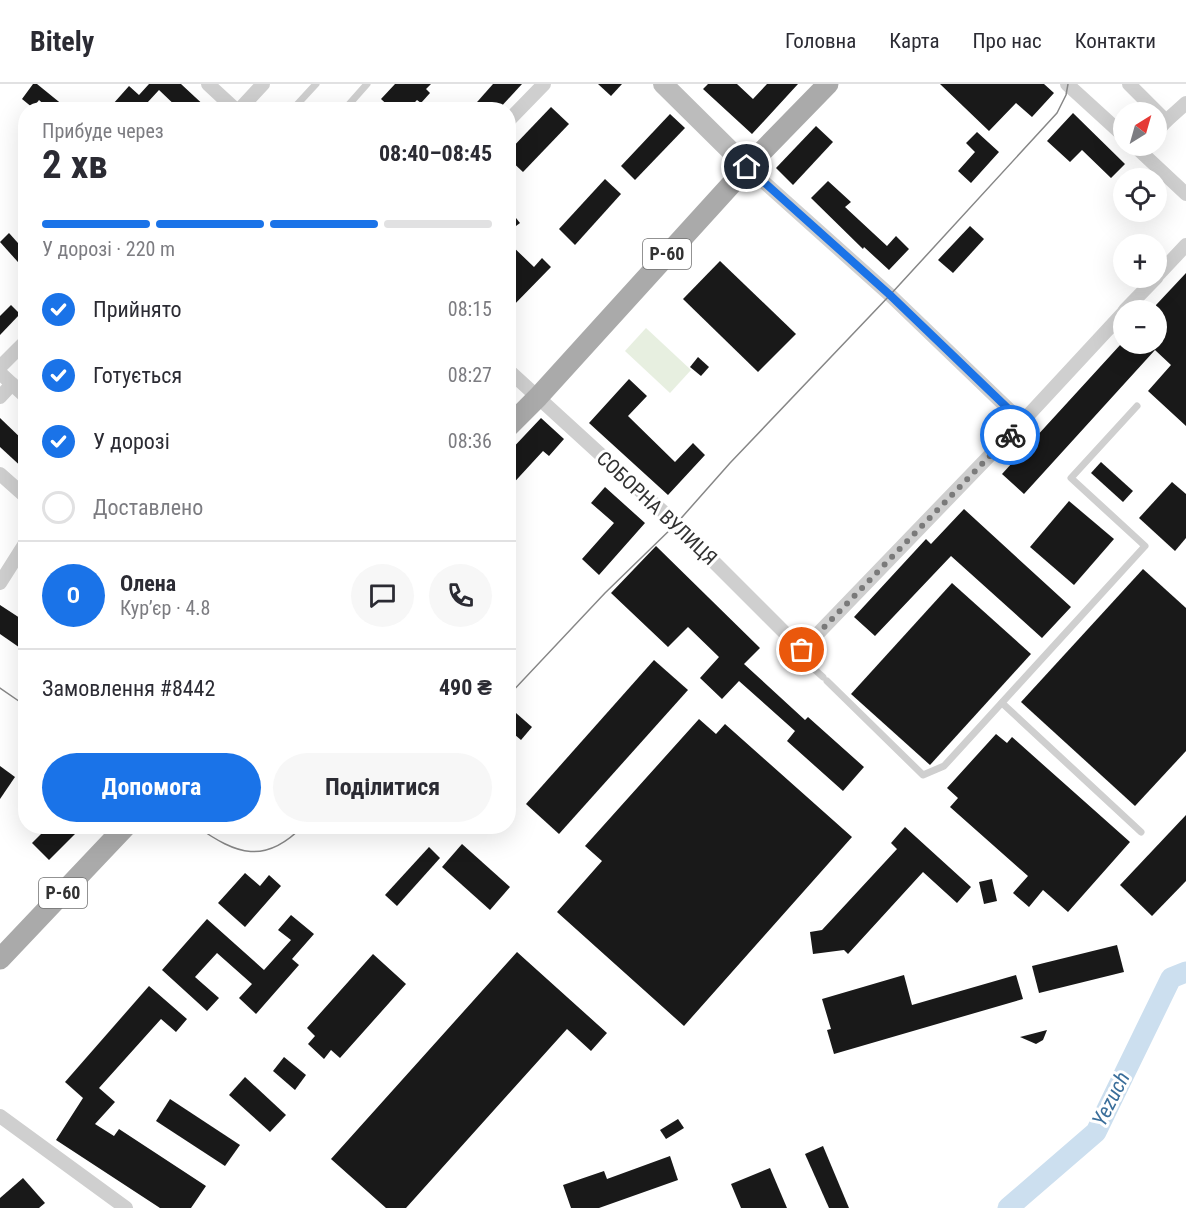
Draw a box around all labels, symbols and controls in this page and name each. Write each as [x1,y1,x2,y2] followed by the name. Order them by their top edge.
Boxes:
[30,25,94,58] text: Bitely
[785,29,856,53] text: Головна
[889,29,940,53] text: Карта
[973,29,1042,53] text: Про нас
[1075,29,1156,53] text: Контакти
[1113,102,1167,156] north arrow
[1113,102,1167,354] map controls
[42,119,164,143] text: Прибуде через
[379,141,492,166] text: 08:40–08:45
[721,141,772,192] pin
[42,142,108,188] text: 2 хв
[730,150,763,183] icon: home
[1113,168,1167,222] button: locate
[1113,234,1167,288] button: +
[42,237,175,261] text: У дорозі · 220 m
[643,239,691,269] road number: Р-60
[42,293,75,326] icon: check
[93,297,182,322] text: Прийнято
[448,297,492,321] text: 08:15
[1113,300,1167,354] button: −
[42,359,75,392] icon: check
[93,363,182,388] text: Готується
[448,363,492,387] text: 08:27
[980,405,1040,465] courier
[994,419,1027,452] icon: bike
[42,425,75,458] icon: check
[93,429,170,454] text: У дорозі
[448,429,492,453] text: 08:36
[592,446,722,570] street label: СОБОРНА ВУЛИЦЯ
[93,495,203,520] text: Доставлено
[351,564,414,627] button: chat
[429,564,492,627] button: phone
[120,571,176,596] text: Олена
[67,583,80,608] text: О
[120,596,210,620] text: Кур’єр · 4.8
[776,624,827,675] pin
[785,633,818,666] icon: bag
[439,675,492,700] text: 490 ₴
[42,676,215,701] text: Замовлення #8442
[42,753,261,822] button: Допомога
[273,753,492,822] button: Поділитися
[39,878,87,908] road number: Р-60
[1087,1068,1135,1130] water label: Yezuch

